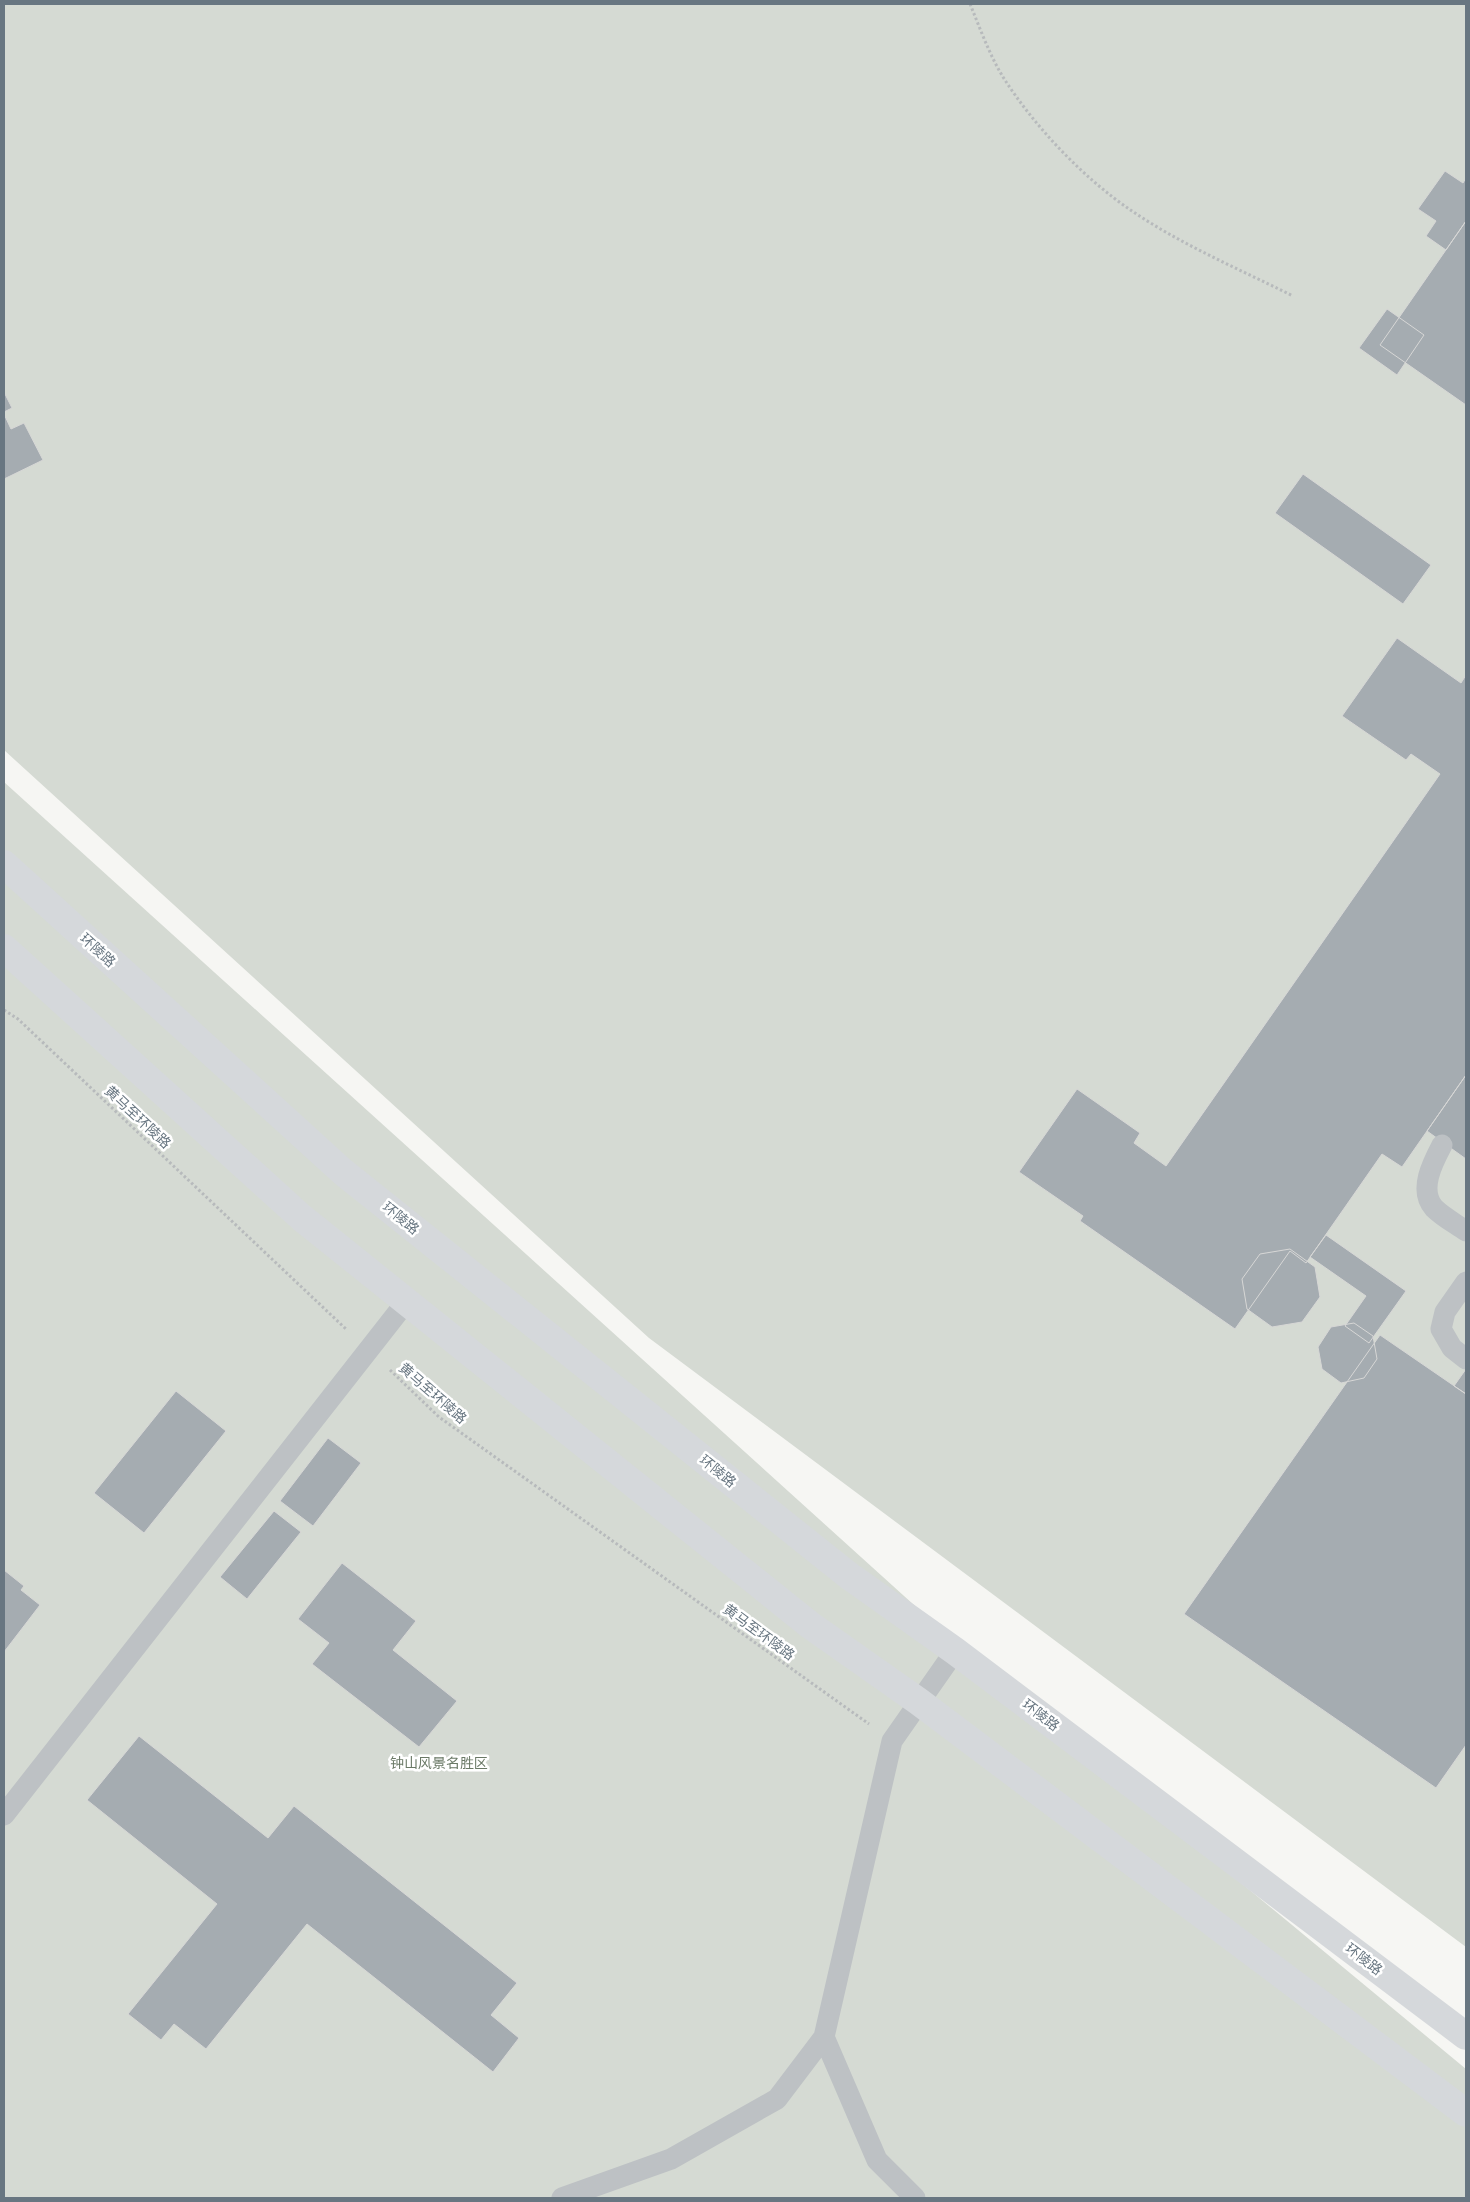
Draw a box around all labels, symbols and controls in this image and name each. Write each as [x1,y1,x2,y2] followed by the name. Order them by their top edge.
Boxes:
[77,930,119,970] street label: 环陵路
[102,1083,174,1151] street label: 黄马至环陵路
[380,1199,422,1237] street label: 环陵路
[396,1359,470,1427] street label: 黄马至环陵路
[697,1452,739,1490] street label: 环陵路
[720,1601,798,1663] street label: 黄马至环陵路
[1019,1696,1063,1734] street label: 环陵路
[390,1755,488,1771] park label: 钟山风景名胜区
[1342,1940,1386,1978] street label: 环陵路

